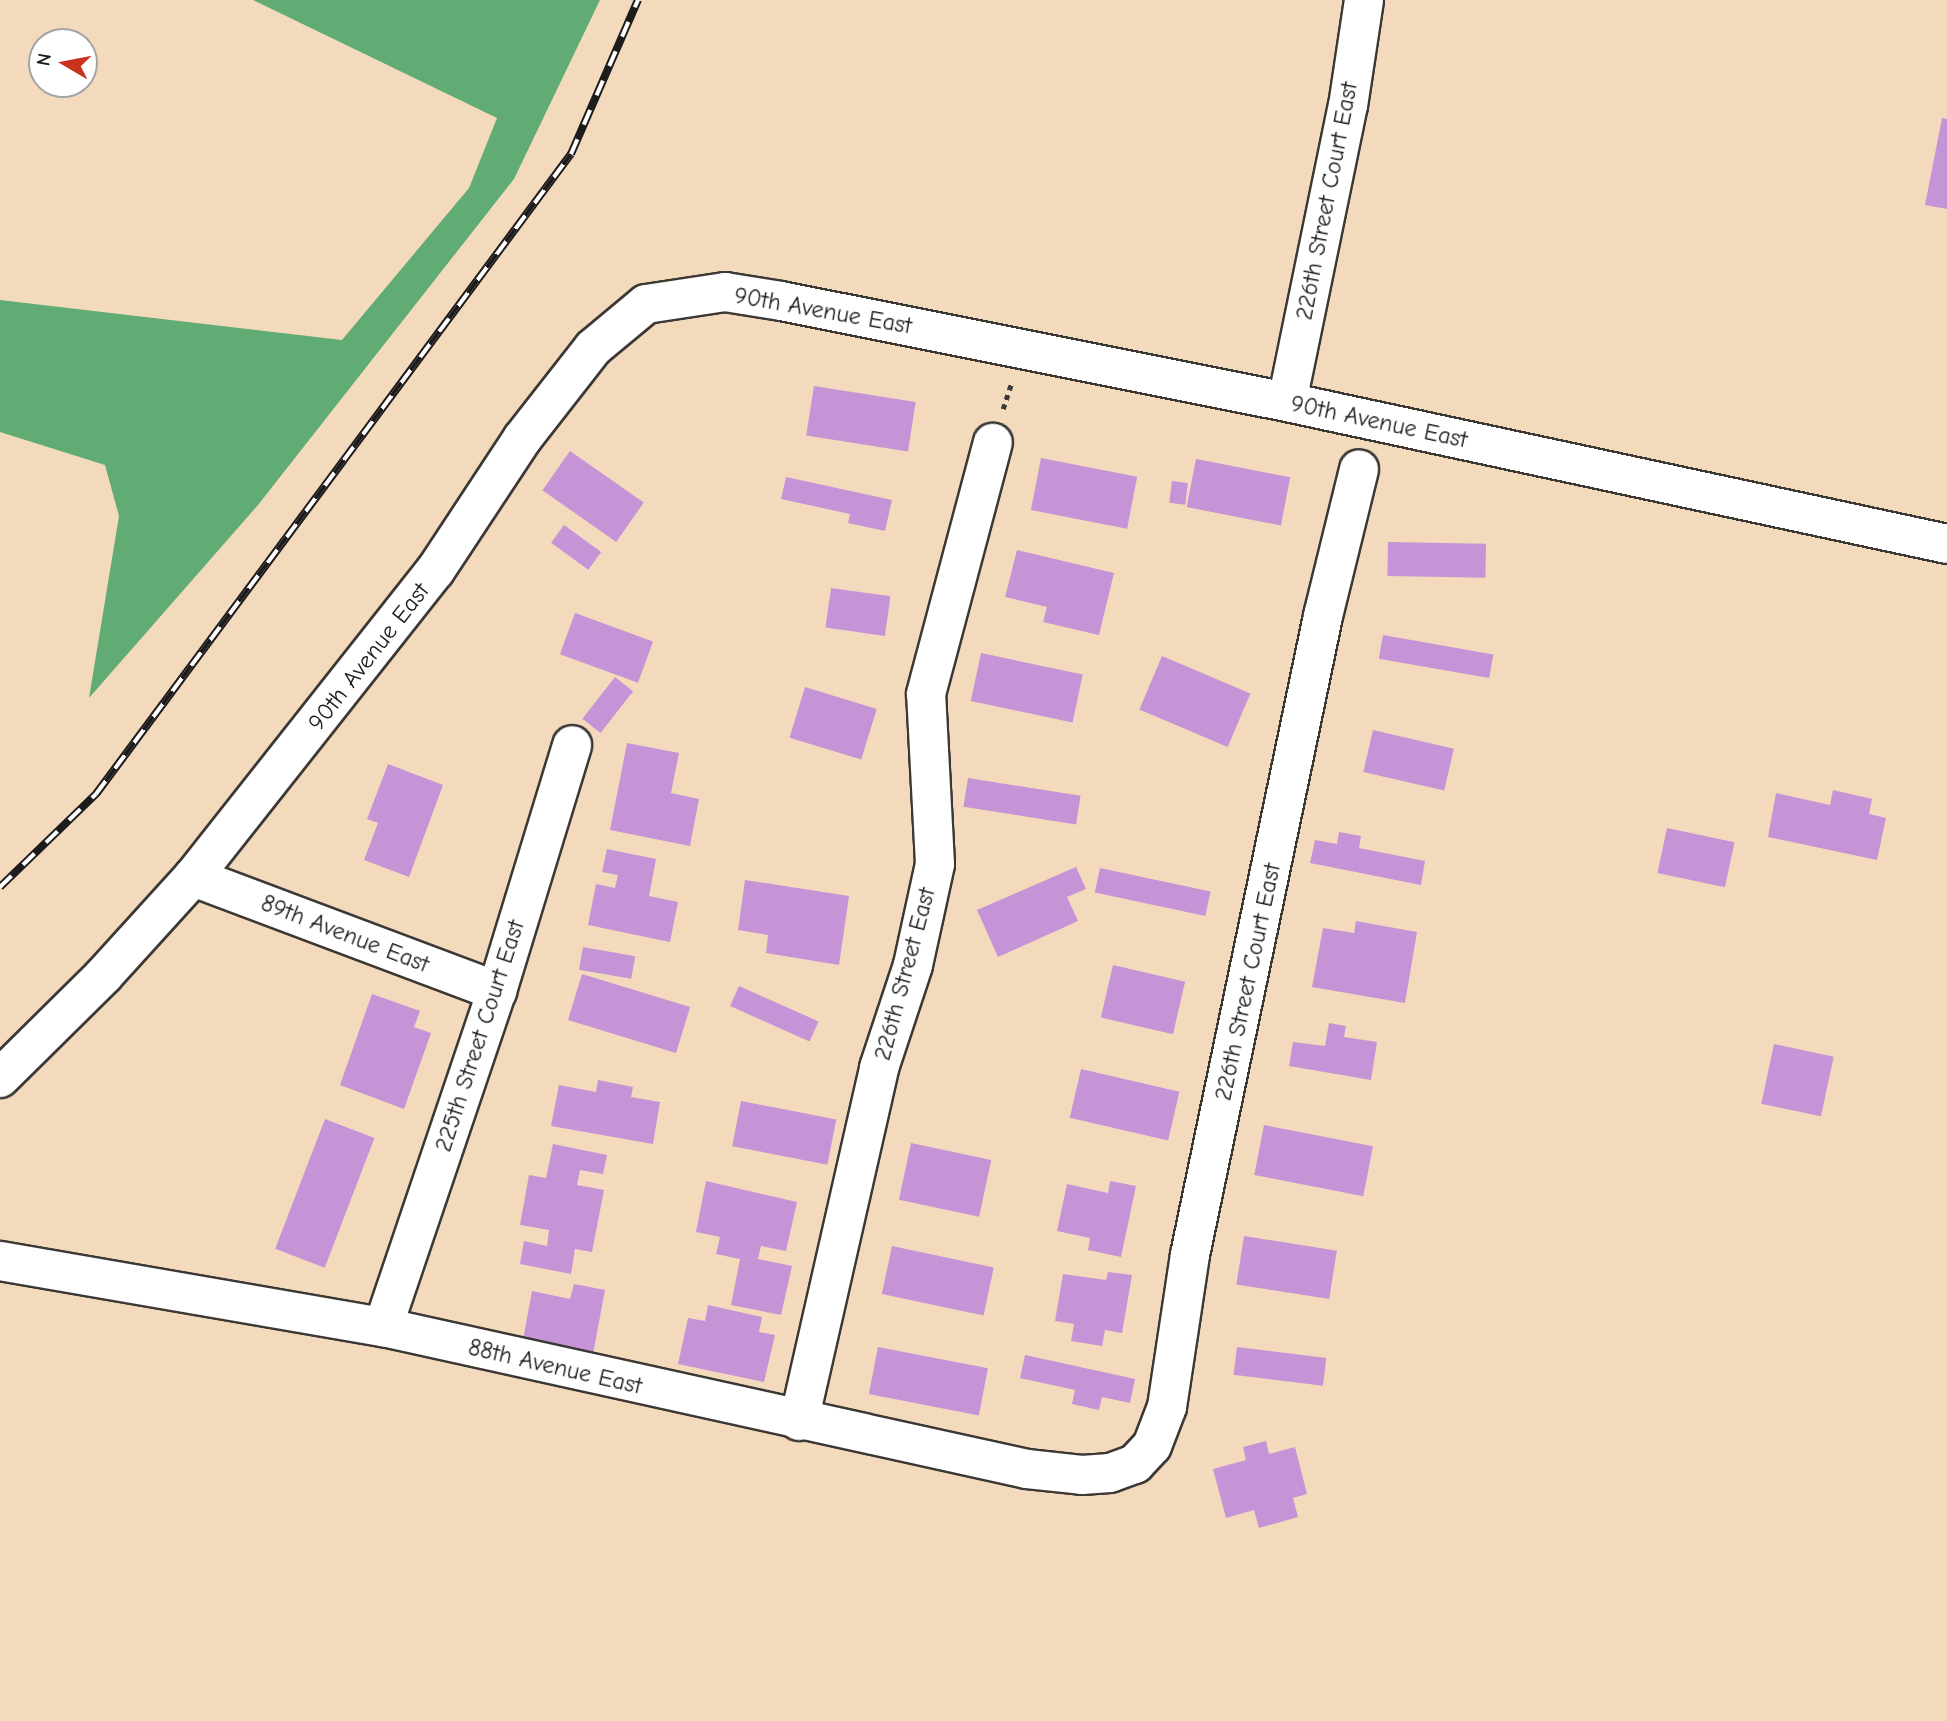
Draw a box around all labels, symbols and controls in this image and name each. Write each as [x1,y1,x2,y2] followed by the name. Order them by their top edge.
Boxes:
[28,28,98,98] north arrow
[32,52,56,68] text: N
[1290,80,1364,322] street label: 226th Street Court East
[732,281,914,341] street label: 90th Avenue East
[1288,389,1470,455] street label: 90th Avenue East
[302,577,436,737] street label: 90th Avenue East
[1209,861,1287,1103] street label: 226th Street Court East
[868,884,942,1064] street label: 226th Street East
[257,889,433,979] street label: 89th Avenue East
[429,917,531,1155] street label: 225th Street Court East
[465,1333,645,1401] street label: 88th Avenue East

